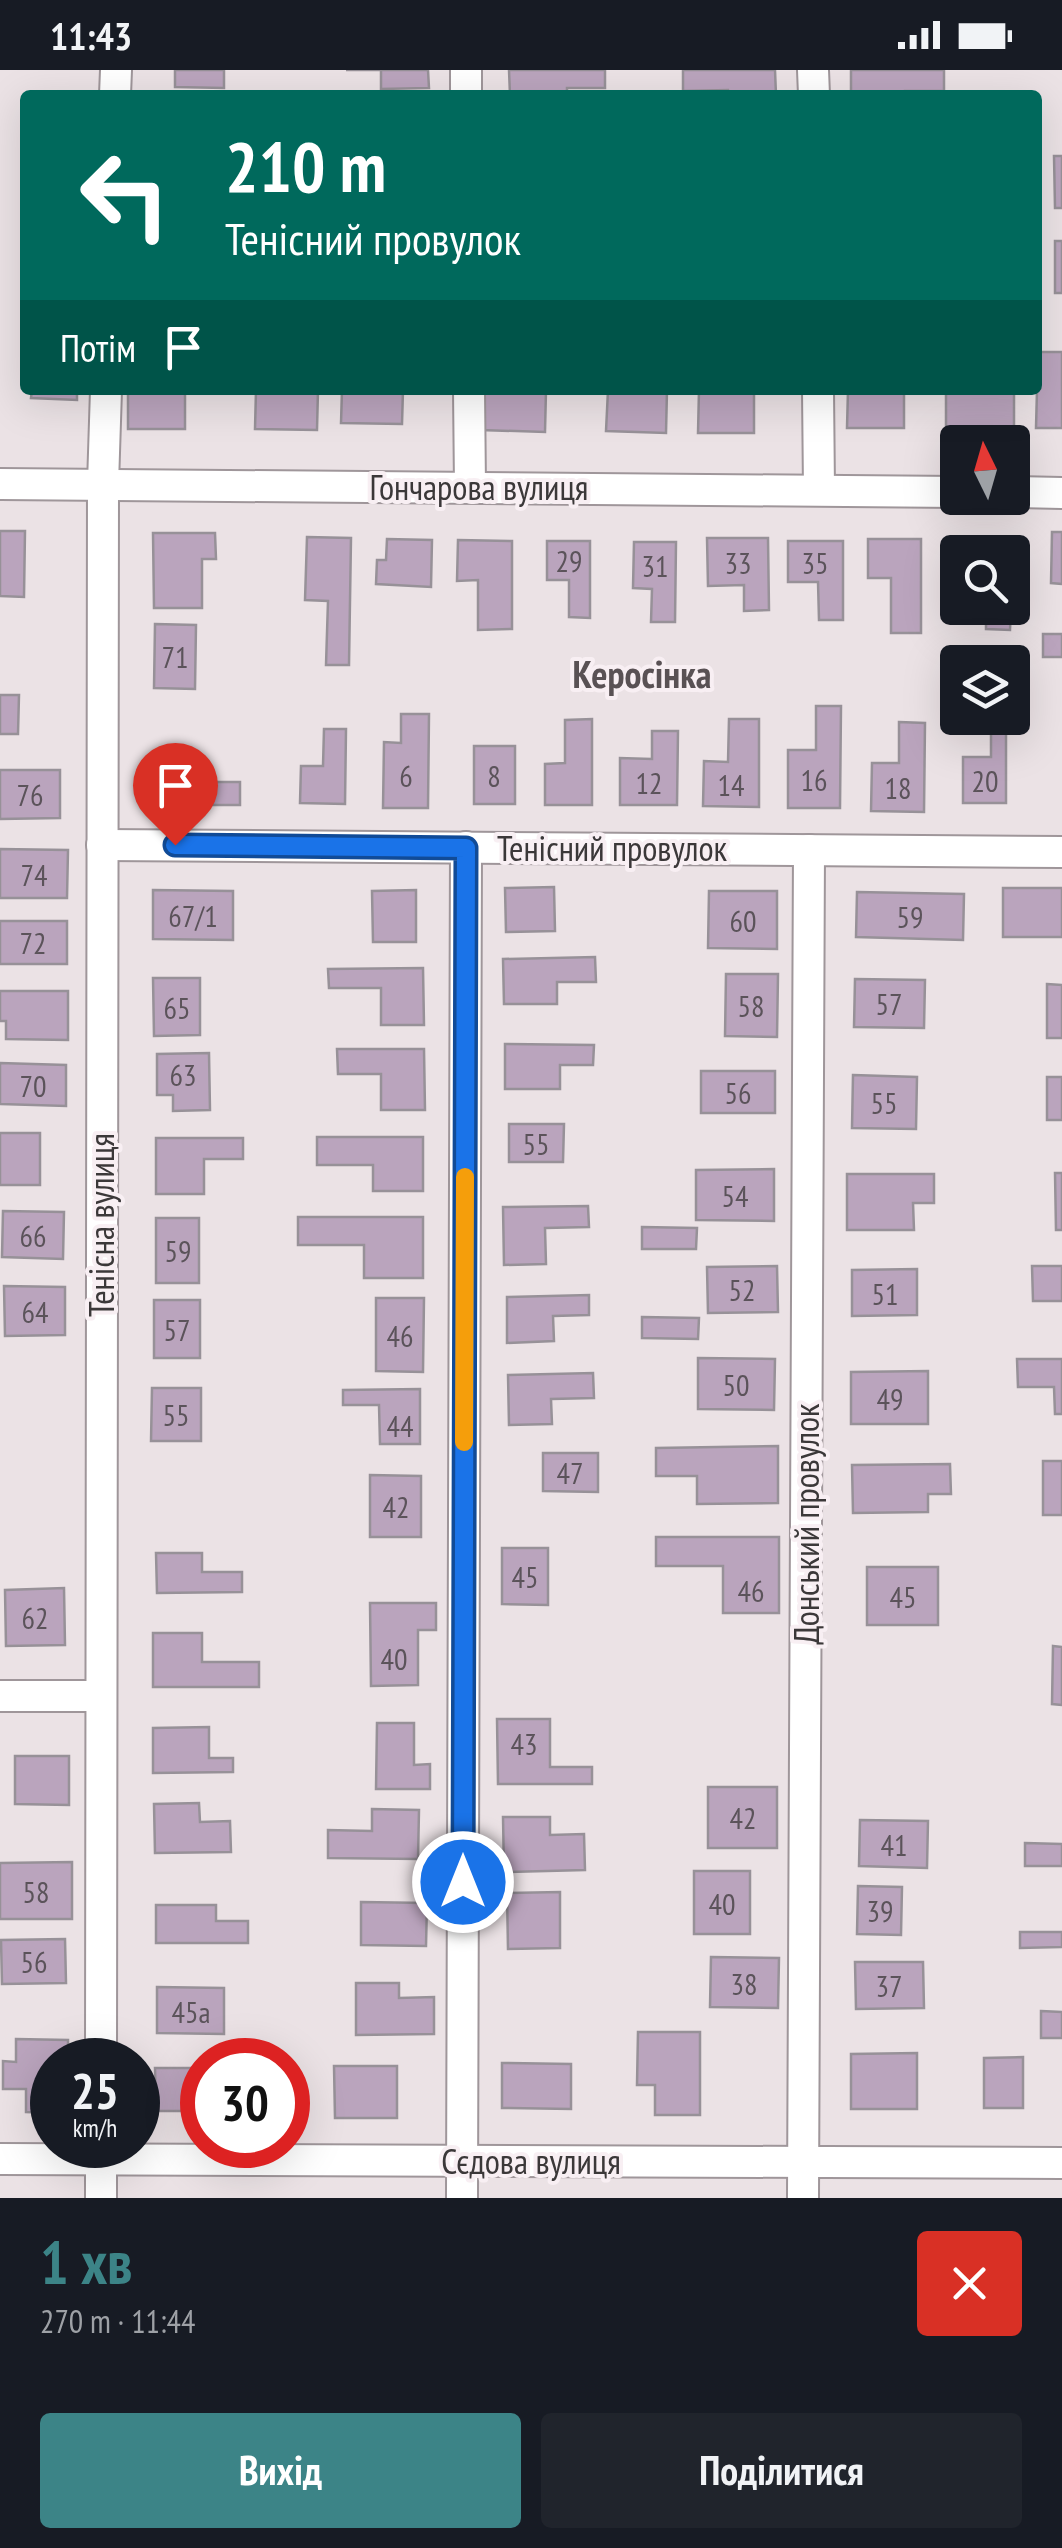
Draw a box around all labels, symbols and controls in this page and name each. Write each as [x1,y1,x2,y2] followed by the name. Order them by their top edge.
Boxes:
[50,11,132,60] text: 11:43
[225,121,386,211] text: 210 m
[60,130,190,260] icon: left
[225,209,521,267] text: Тенісний провулок
[156,320,211,375] icon: arrive
[60,323,136,372] text: Потім
[940,425,1030,515] north arrow
[940,425,1030,735] map controls
[370,464,588,510] street label: Гончарова вулиця
[940,535,1030,625] button: search
[556,541,583,580] house number: 29
[725,543,752,582] house number: 33
[802,543,829,582] house number: 35
[642,546,669,585] house number: 31
[162,637,189,676] house number: 71
[940,645,1030,735] button: layers
[573,649,711,698] district label: Керосінка
[133,743,218,846] pin
[399,756,413,795] house number: 6
[487,756,501,795] house number: 8
[148,758,203,813] icon: arrive
[801,760,828,799] house number: 16
[972,761,999,800] house number: 20
[636,763,663,802] house number: 12
[718,765,745,804] house number: 14
[885,768,912,807] house number: 18
[17,775,44,814] house number: 76
[497,825,728,871] street label: Тенісний провулок
[21,855,48,894] house number: 74
[168,896,218,935] house number: 67/1
[897,897,924,936] house number: 59
[730,901,757,940] house number: 60
[20,923,47,962] house number: 72
[876,984,903,1023] house number: 57
[738,986,765,1025] house number: 58
[164,988,191,1027] house number: 65
[170,1055,197,1094] house number: 63
[20,1066,47,1105] house number: 70
[725,1073,752,1112] house number: 56
[871,1083,898,1122] house number: 55
[523,1124,550,1163] house number: 55
[78,1133,124,1317] street label: Тенісна вулиця
[722,1176,749,1215] house number: 54
[20,1216,47,1255] house number: 66
[165,1231,192,1270] house number: 59
[729,1270,756,1309] house number: 52
[872,1274,899,1313] house number: 51
[22,1292,49,1331] house number: 64
[164,1310,191,1349] house number: 57
[387,1316,414,1355] house number: 46
[723,1365,750,1404] house number: 50
[877,1379,904,1418] house number: 49
[163,1395,190,1434] house number: 55
[783,1403,829,1645] street label: Донський провулок
[387,1406,414,1445] house number: 44
[557,1453,584,1492] house number: 47
[383,1487,410,1526] house number: 42
[512,1557,539,1596] house number: 45
[738,1571,765,1610] house number: 46
[890,1577,917,1616] house number: 45
[22,1598,49,1637] house number: 62
[381,1639,408,1678] house number: 40
[511,1724,538,1763] house number: 43
[730,1798,757,1837] house number: 42
[881,1825,908,1864] house number: 41
[411,1830,515,1934] position arrow
[23,1872,50,1911] house number: 58
[709,1884,736,1923] house number: 40
[867,1891,894,1930] house number: 39
[21,1942,48,1981] house number: 56
[731,1964,758,2003] house number: 38
[876,1966,903,2005] house number: 37
[172,1992,211,2031] house number: 45а
[180,2038,310,2168] speed limit sign: 30
[71,2058,119,2123] text: 25
[73,2112,117,2144] text: km/h
[441,2138,621,2184] street label: Сєдова вулиця
[40,2223,132,2301] text: 1 хв
[917,2231,1022,2336] button: close
[40,2300,195,2342] text: 270 m · 11:44
[40,2413,521,2528] button: Вихід
[541,2413,1022,2528] button: Поділитися

